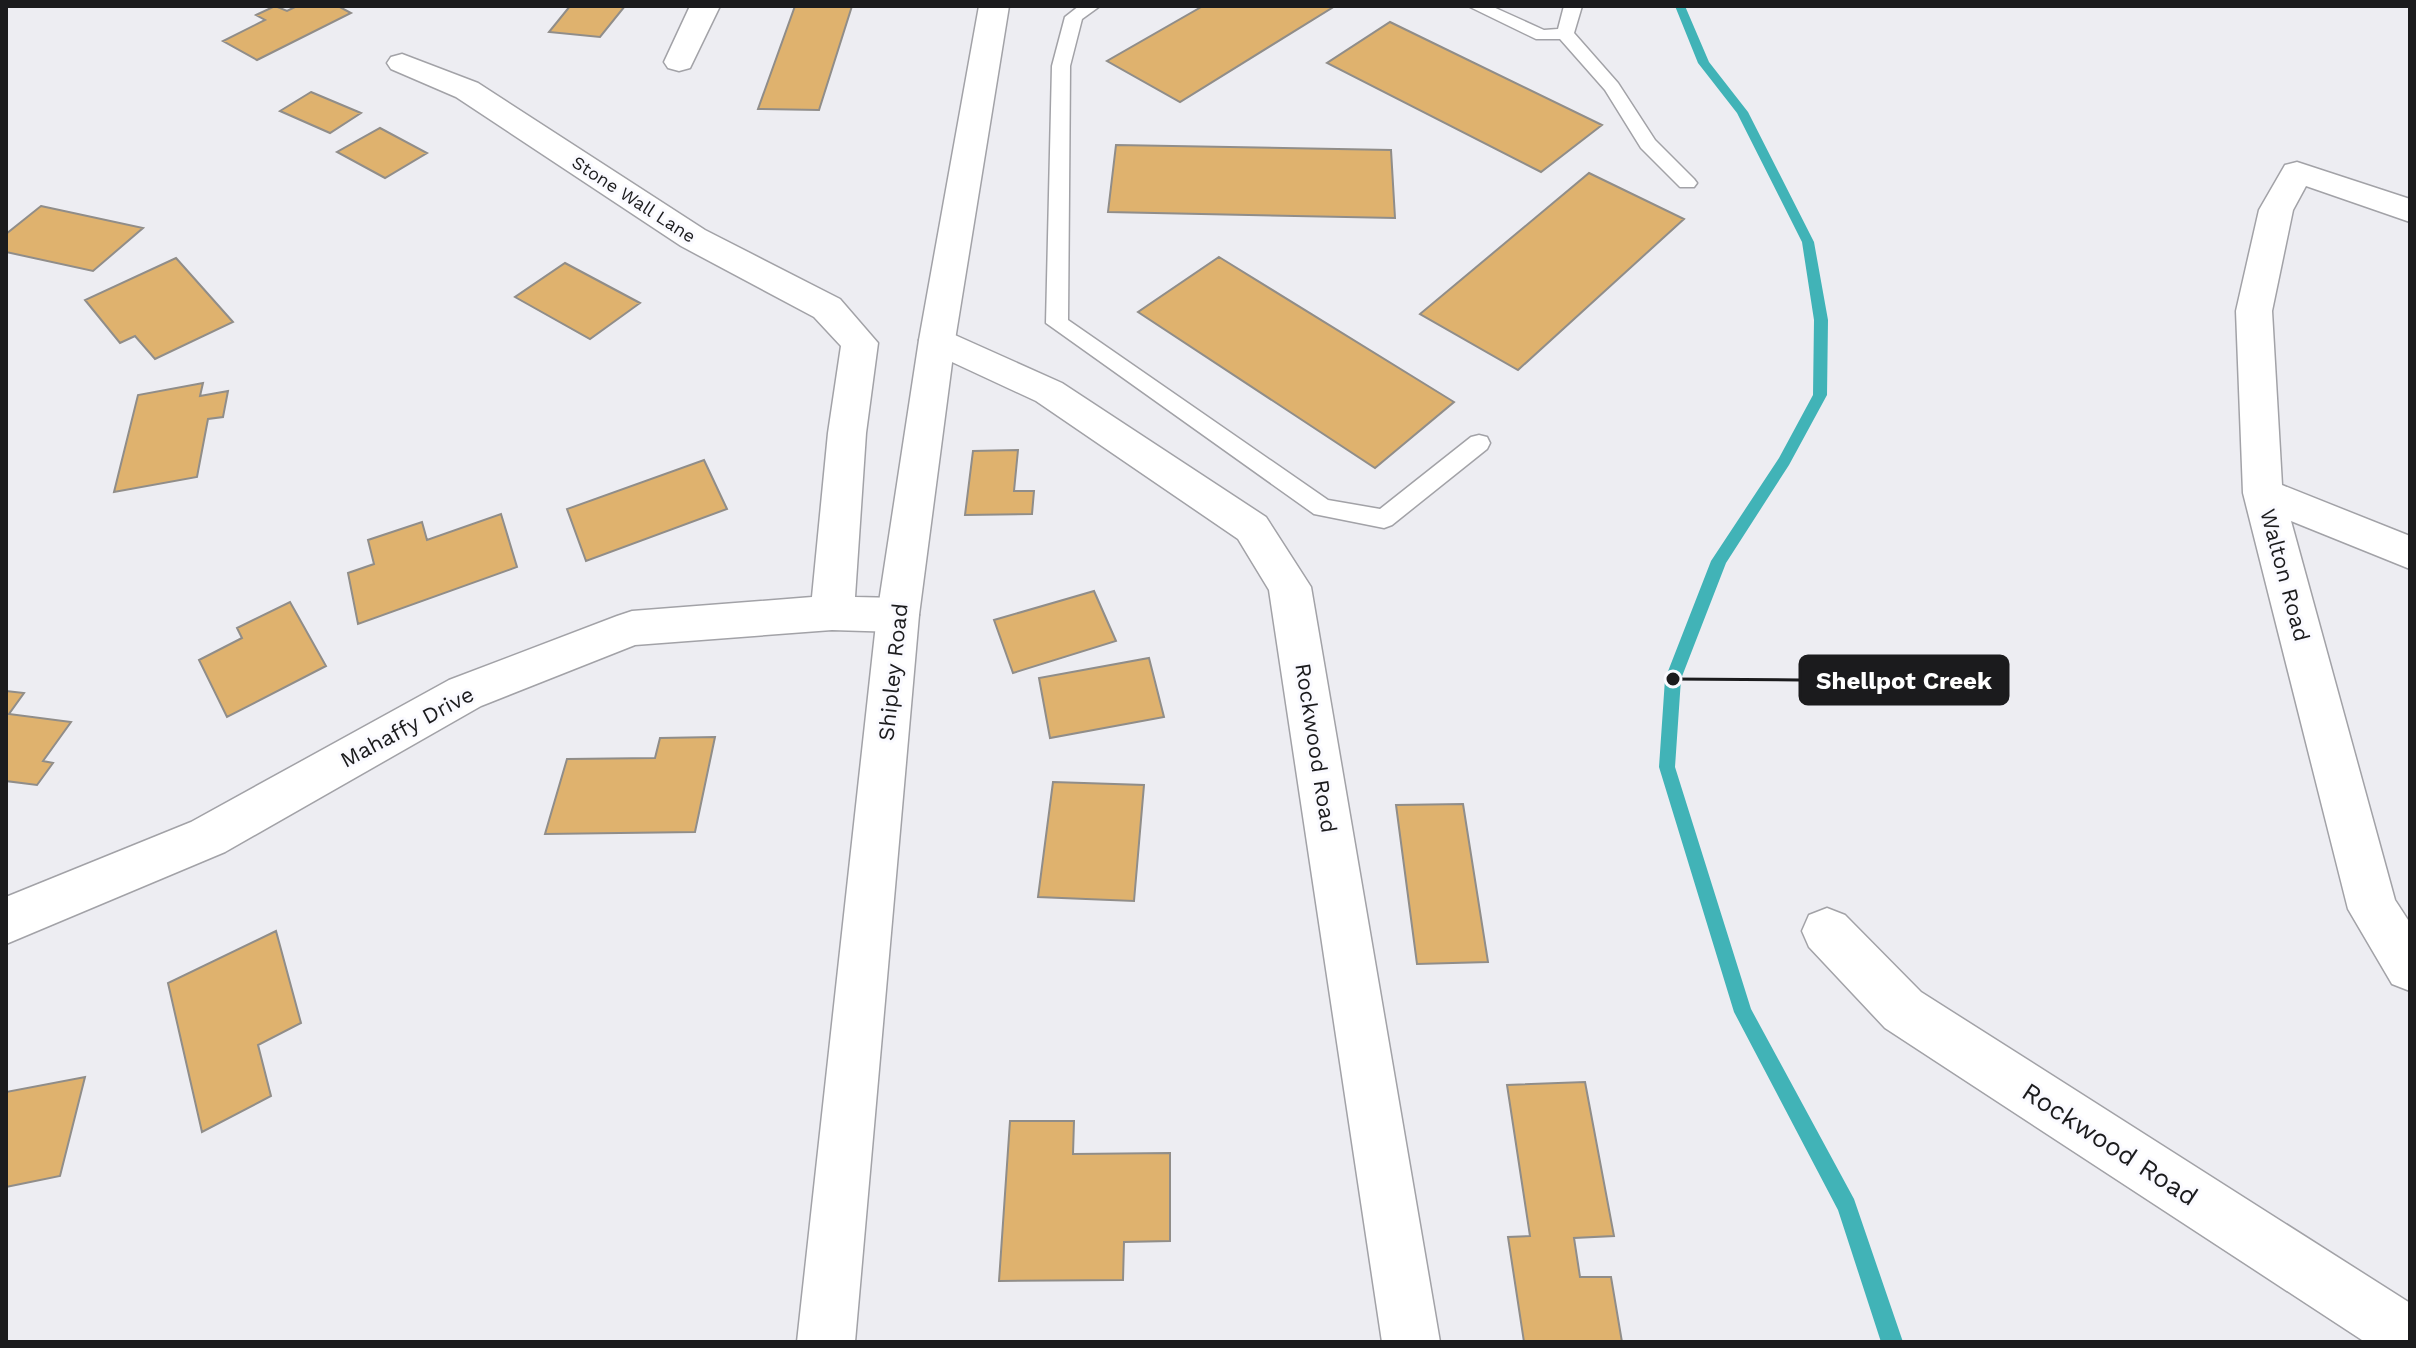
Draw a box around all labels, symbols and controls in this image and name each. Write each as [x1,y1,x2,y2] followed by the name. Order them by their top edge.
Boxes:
[568,151,700,247] street label: Stone Wall Lane
[2255,506,2315,644] street label: Walton Road
[873,602,913,742] street label: Shipley Road
[1800,656,2008,704] callout: Shellpot Creek
[1290,661,1342,835] street label: Rockwood Road
[1816,667,1992,695] text: Shellpot Creek
[336,681,478,773] street label: Mahaffy Drive
[2017,1076,2203,1212] street label: Rockwood Road

